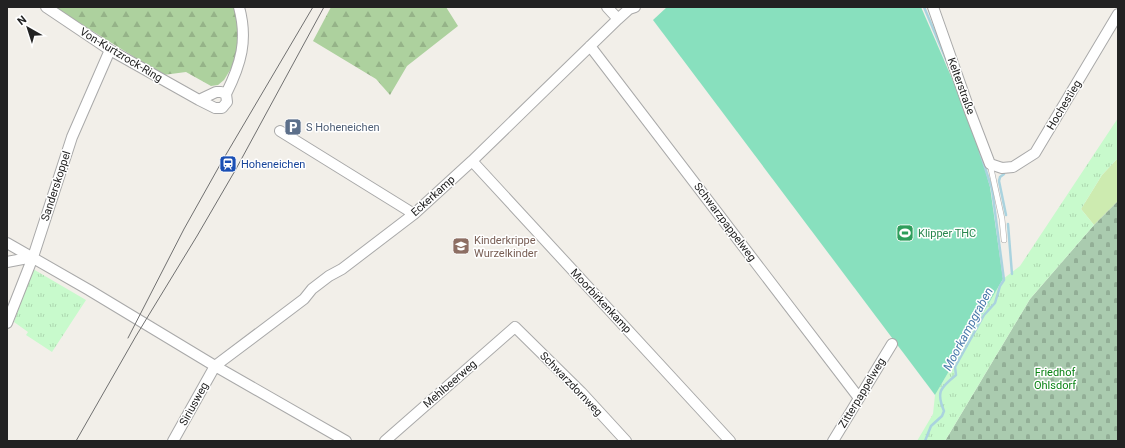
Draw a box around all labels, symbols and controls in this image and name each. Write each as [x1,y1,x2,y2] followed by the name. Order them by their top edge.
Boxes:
[8,8,48,48] north arrow
[15,13,29,28] text: N
[77,25,165,85] street label: Von-Kurtzrock-Ring
[945,56,977,116] street label: Kelterstraße
[1044,78,1084,132] street label: Hochestieg
[283,117,303,137] parking icon: S Hoheneichen
[306,121,380,134] place label: S Hoheneichen
[39,149,73,223] street label: Sanderskoppel
[218,154,238,174] station icon: Hoheneichen
[241,158,305,171] place label: Hoheneichen
[408,173,458,219] street label: Eckerkamp
[691,180,759,264] street label: Schwarzpappelweg
[895,223,915,243] sports icon: Klipper THC
[918,227,976,240] place label: Klipper THC
[474,234,538,260] place label: Kinderkrippe Wurzelkinder
[451,236,471,256] school or university icon: Kinderkrippe Wurzelkinder
[568,266,634,336] street label: Moorbirkenkamp
[940,285,996,373] water label: Moorkampgraben
[537,349,605,419] street label: Schwarzdornweg
[836,356,888,430] street label: Zitterpappelweg
[421,357,479,411] street label: Mehlbeerweg
[1034,366,1076,392] park label: Friedhof Ohlsdorf
[177,380,211,428] street label: Siriusweg

